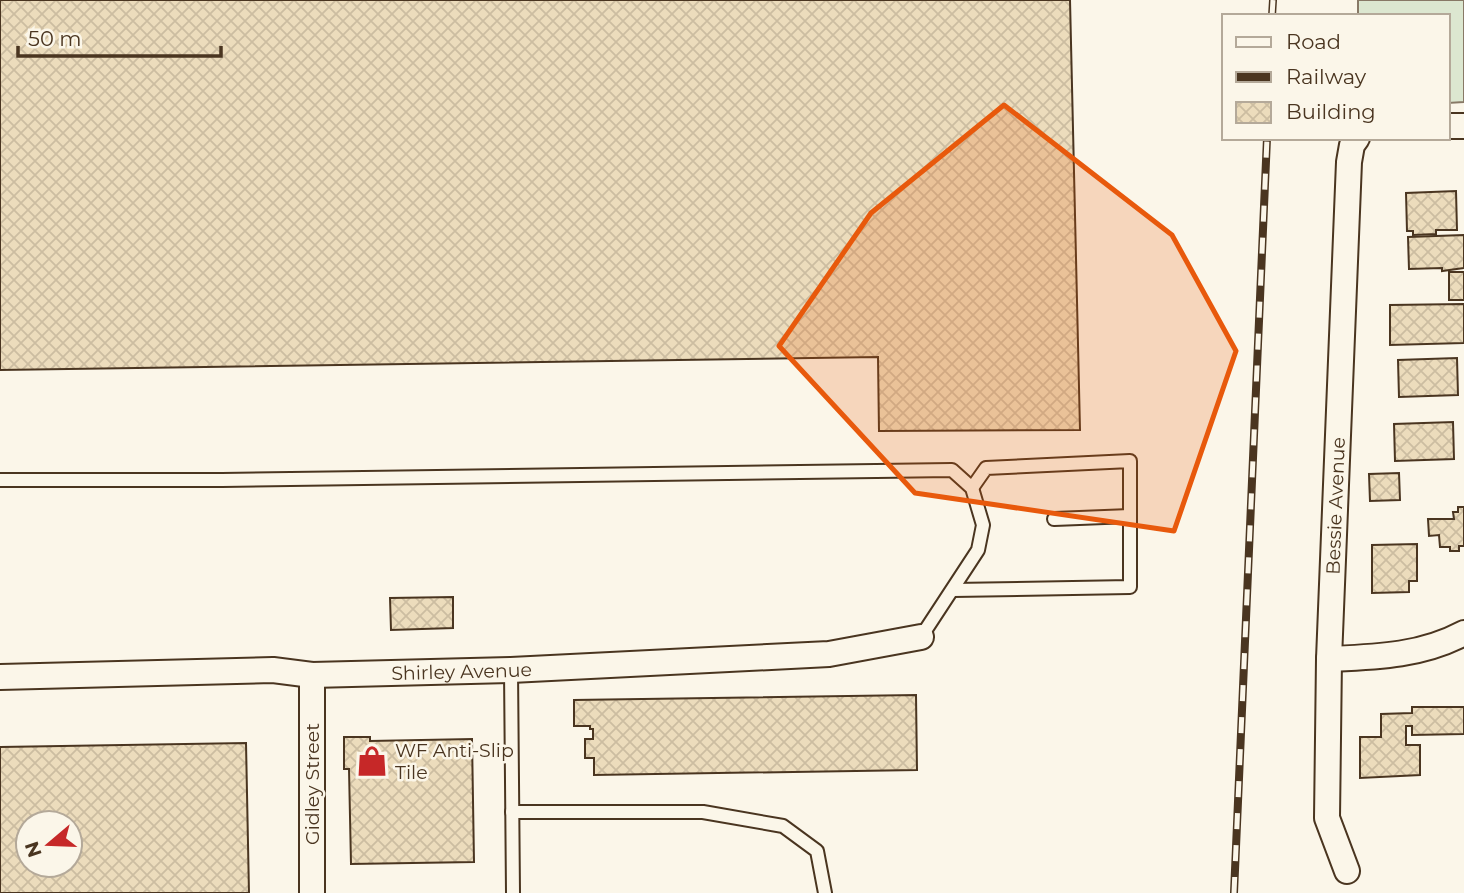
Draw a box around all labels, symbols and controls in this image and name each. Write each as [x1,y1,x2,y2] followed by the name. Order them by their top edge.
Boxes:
[18,14,220,58] scale bar
[1222,14,1450,140] legend
[28,26,82,51] text: 50 m
[1286,29,1341,54] text: Road
[1286,64,1367,89] text: Railway
[1286,99,1376,124] text: Building
[1321,437,1350,575] street label: Bessie Avenue
[391,658,532,685] street label: Shirley Avenue
[301,723,324,845] street label: Gidley Street
[395,739,514,784] place label: WF Anti-Slip Tile
[355,744,389,778] shop icon: WF Anti-Slip Tile
[14,809,84,879] north arrow
[20,838,47,860] text: N

